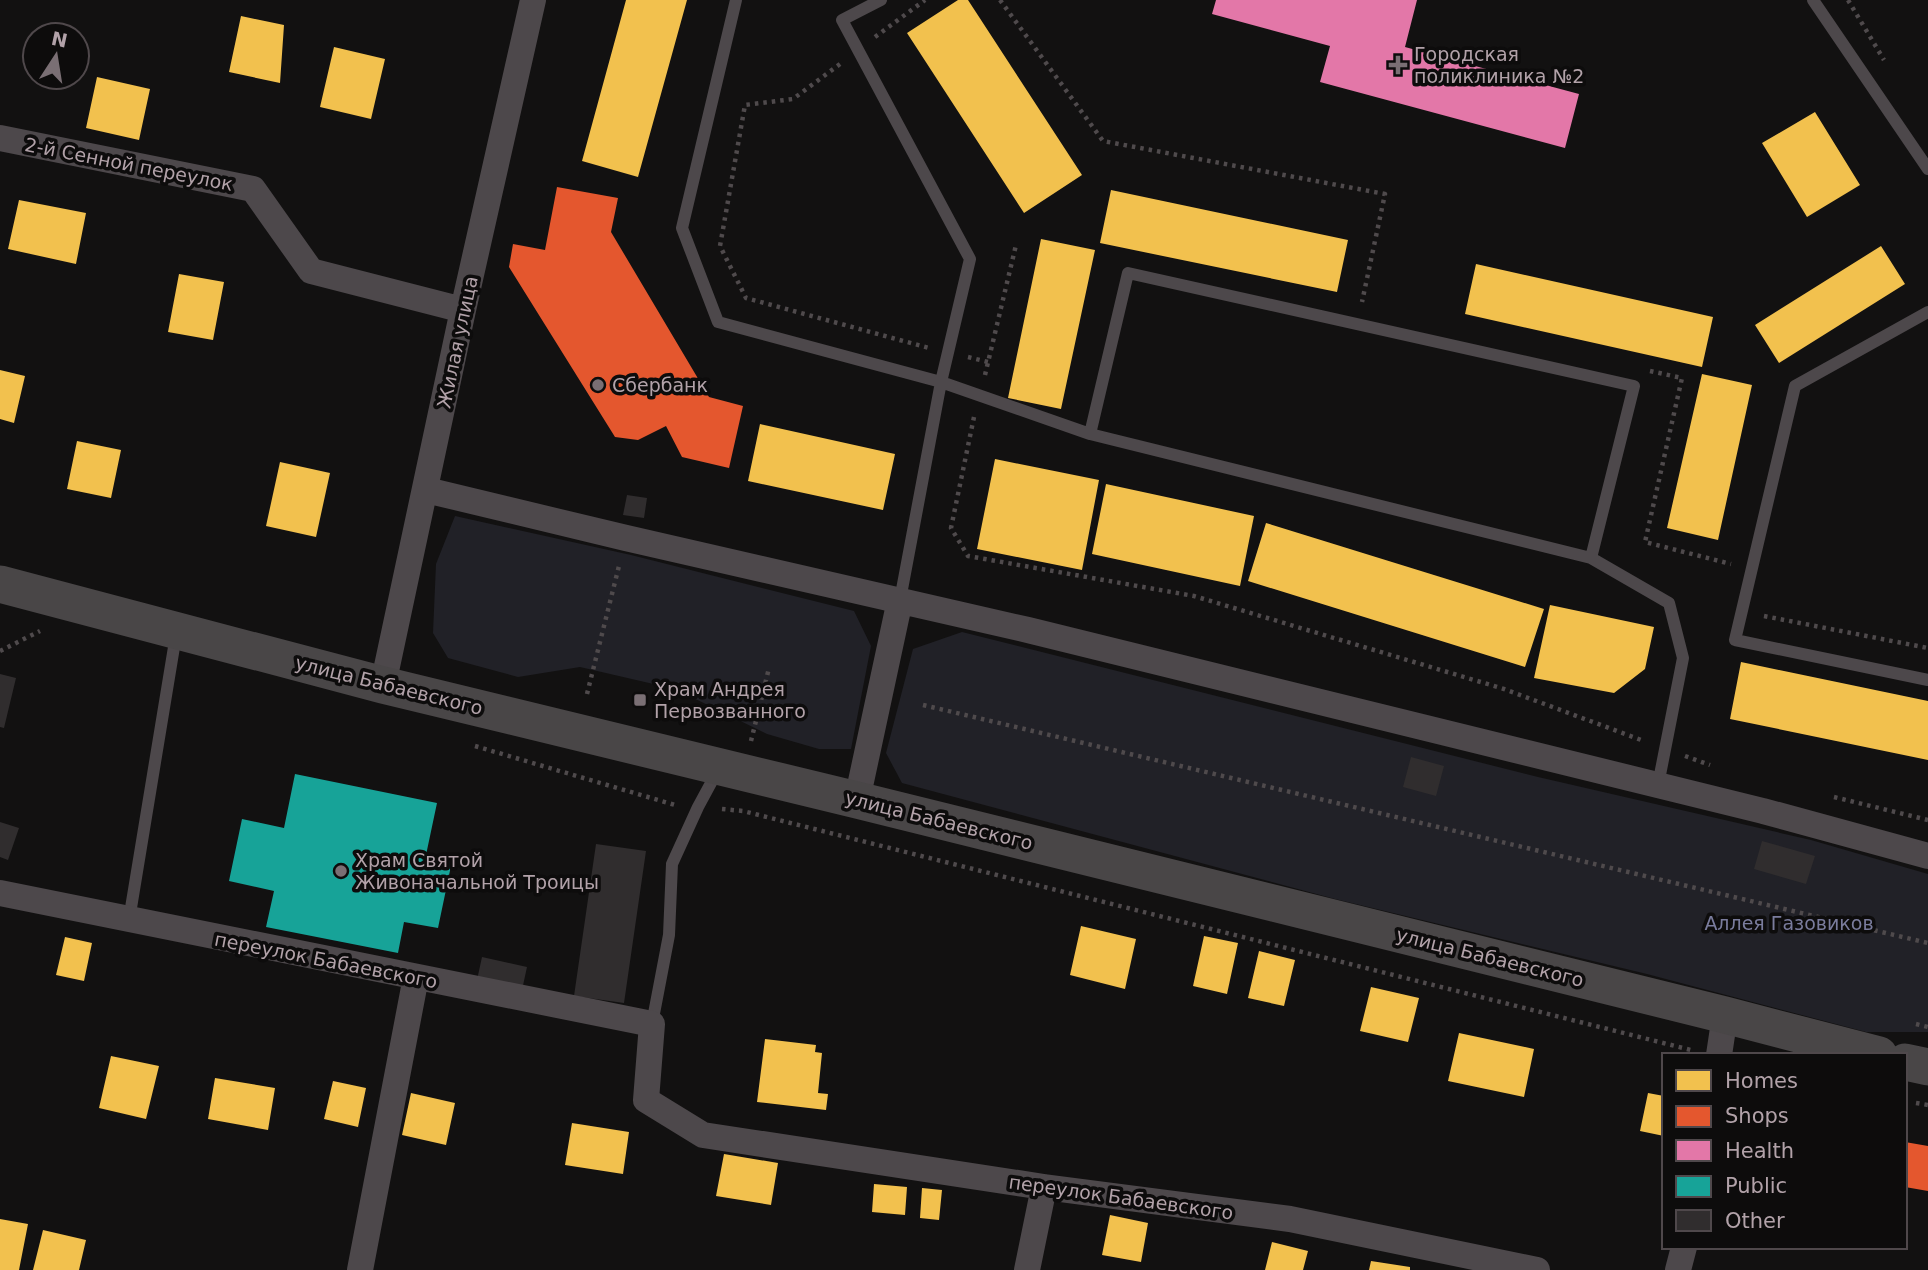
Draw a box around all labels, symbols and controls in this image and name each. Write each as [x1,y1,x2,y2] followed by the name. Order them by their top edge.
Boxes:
[21,21,91,91] north arrow
[49,27,70,52] text: N
[1414,43,1584,87] place label: Городская поликлиника №2
[1388,55,1408,75] marker: Городская поликлиника №2
[23,133,235,195] street label: 2-й Сенной переулок
[432,274,482,410] street label: Жилая улица
[612,374,708,396] place label: Сбербанк
[590,377,606,393] marker: Сбербанк
[293,651,485,719] street label: улица Бабаевского
[654,678,806,722] place label: Храм Андрея Первозванного
[632,692,648,708] marker: Храм Андрея Первозванного
[843,786,1035,854] street label: улица Бабаевского
[355,849,599,893] place label: Храм Святой Живоначальной Троицы
[333,863,349,879] marker: Храм Святой Живоначальной Троицы
[1704,912,1874,934] park label: Аллея Газовиков
[1394,923,1586,991] street label: улица Бабаевского
[213,928,439,992] street label: переулок Бабаевского
[1662,1053,1907,1249] legend
[1725,1069,1798,1093] text: Homes
[1725,1104,1789,1128] text: Shops
[1725,1139,1794,1163] text: Health
[1007,1170,1235,1224] street label: переулок Бабаевского
[1725,1174,1787,1198] text: Public
[1725,1209,1785,1233] text: Other

